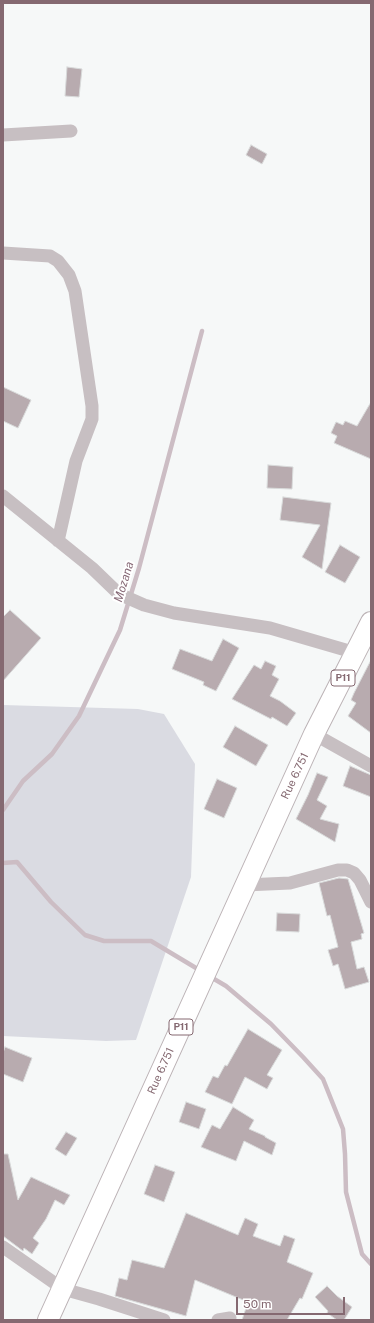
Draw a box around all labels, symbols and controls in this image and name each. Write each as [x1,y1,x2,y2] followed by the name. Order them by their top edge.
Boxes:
[111,560,137,604] water label: Mozana
[331,670,355,686] road number: P11
[279,751,311,801] street label: Rue 6.751
[169,1019,193,1035] road number: P11
[145,1046,177,1096] street label: Rue 6.751
[238,1289,347,1315] scale bar
[243,1297,271,1311] text: 50 m

